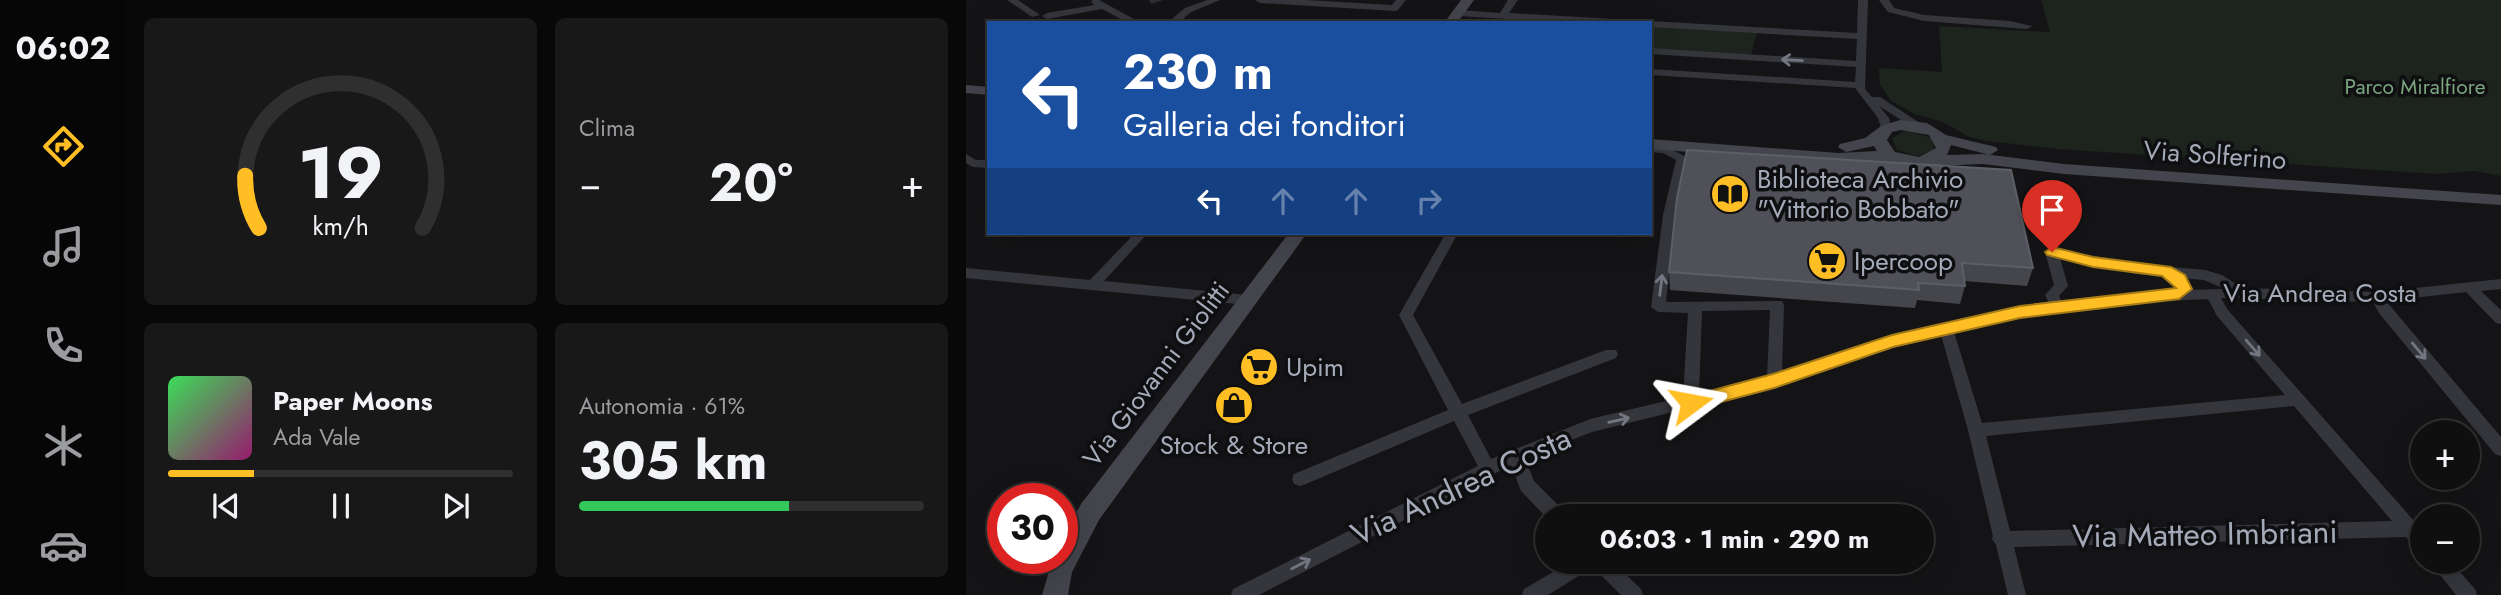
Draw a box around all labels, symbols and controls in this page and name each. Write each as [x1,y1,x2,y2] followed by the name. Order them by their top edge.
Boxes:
[15,25,111,71] text: 06:02
[1123,37,1273,107] text: 230 m
[1008,49,1099,140] icon: left
[1782,53,1804,66] one-way arrow
[2345,72,2486,102] park label: Parco Miralfiore
[1123,102,1406,148] text: Galleria dei fonditori
[579,111,635,145] text: Clima
[298,120,383,225] text: 19
[39,122,88,171] icon: directions
[2142,131,2288,179] street label: Via Solferino
[709,145,793,221] text: 20°
[579,156,601,211] text: −
[901,156,924,211] text: +
[1757,160,1963,228] place label: Biblioteca Archivio "Vittorio Bobbato"
[1709,173,1751,215] library icon: Biblioteca Archivio "Vittorio Bobbato"
[2022,180,2082,252] pin
[1191,182,1229,220] icon: left
[1264,182,1302,220] icon: ahead
[1337,182,1375,220] icon: ahead
[1410,182,1448,220] icon: right
[2033,191,2071,229] icon: arrive
[312,207,369,243] text: km/h
[39,222,88,271] icon: music
[1806,240,1848,282] supermarket icon: Ipercoop
[1854,242,1953,280] place label: Ipercoop
[1073,273,1239,475] street label: Via Giovanni Giolitti
[1654,274,1667,297] one-way arrow
[2223,274,2417,312] street label: Via Andrea Costa
[39,321,88,370] icon: phone
[2245,338,2261,356] one-way arrow
[2411,341,2427,359] one-way arrow
[1238,346,1280,388] supermarket icon: Upim
[1286,348,1344,386] place label: Upim
[1654,366,1728,440] position arrow
[273,382,433,420] text: Paper Moons
[1213,384,1255,426] shop icon: Stock & Store
[579,389,745,423] text: Autonomia · 61%
[1607,412,1629,425] one-way arrow
[1343,415,1579,557] street label: Via Andrea Costa
[273,420,360,454] text: Ada Vale
[2410,420,2480,574] map controls
[2410,420,2480,490] button: +
[39,421,88,470] icon: climate
[579,423,768,499] text: 305 km
[1160,426,1308,464] place label: Stock & Store
[987,483,1078,574] speed limit sign: 30
[207,487,245,525] icon: previous
[322,487,360,525] icon: pause
[437,487,475,525] icon: next
[2410,504,2480,574] button: −
[2072,509,2338,559] street label: Via Matteo Imbriani
[1600,520,1869,558] text: 06:03 · 1 min · 290 m
[39,521,88,570] icon: car
[1290,556,1310,570] one-way arrow

